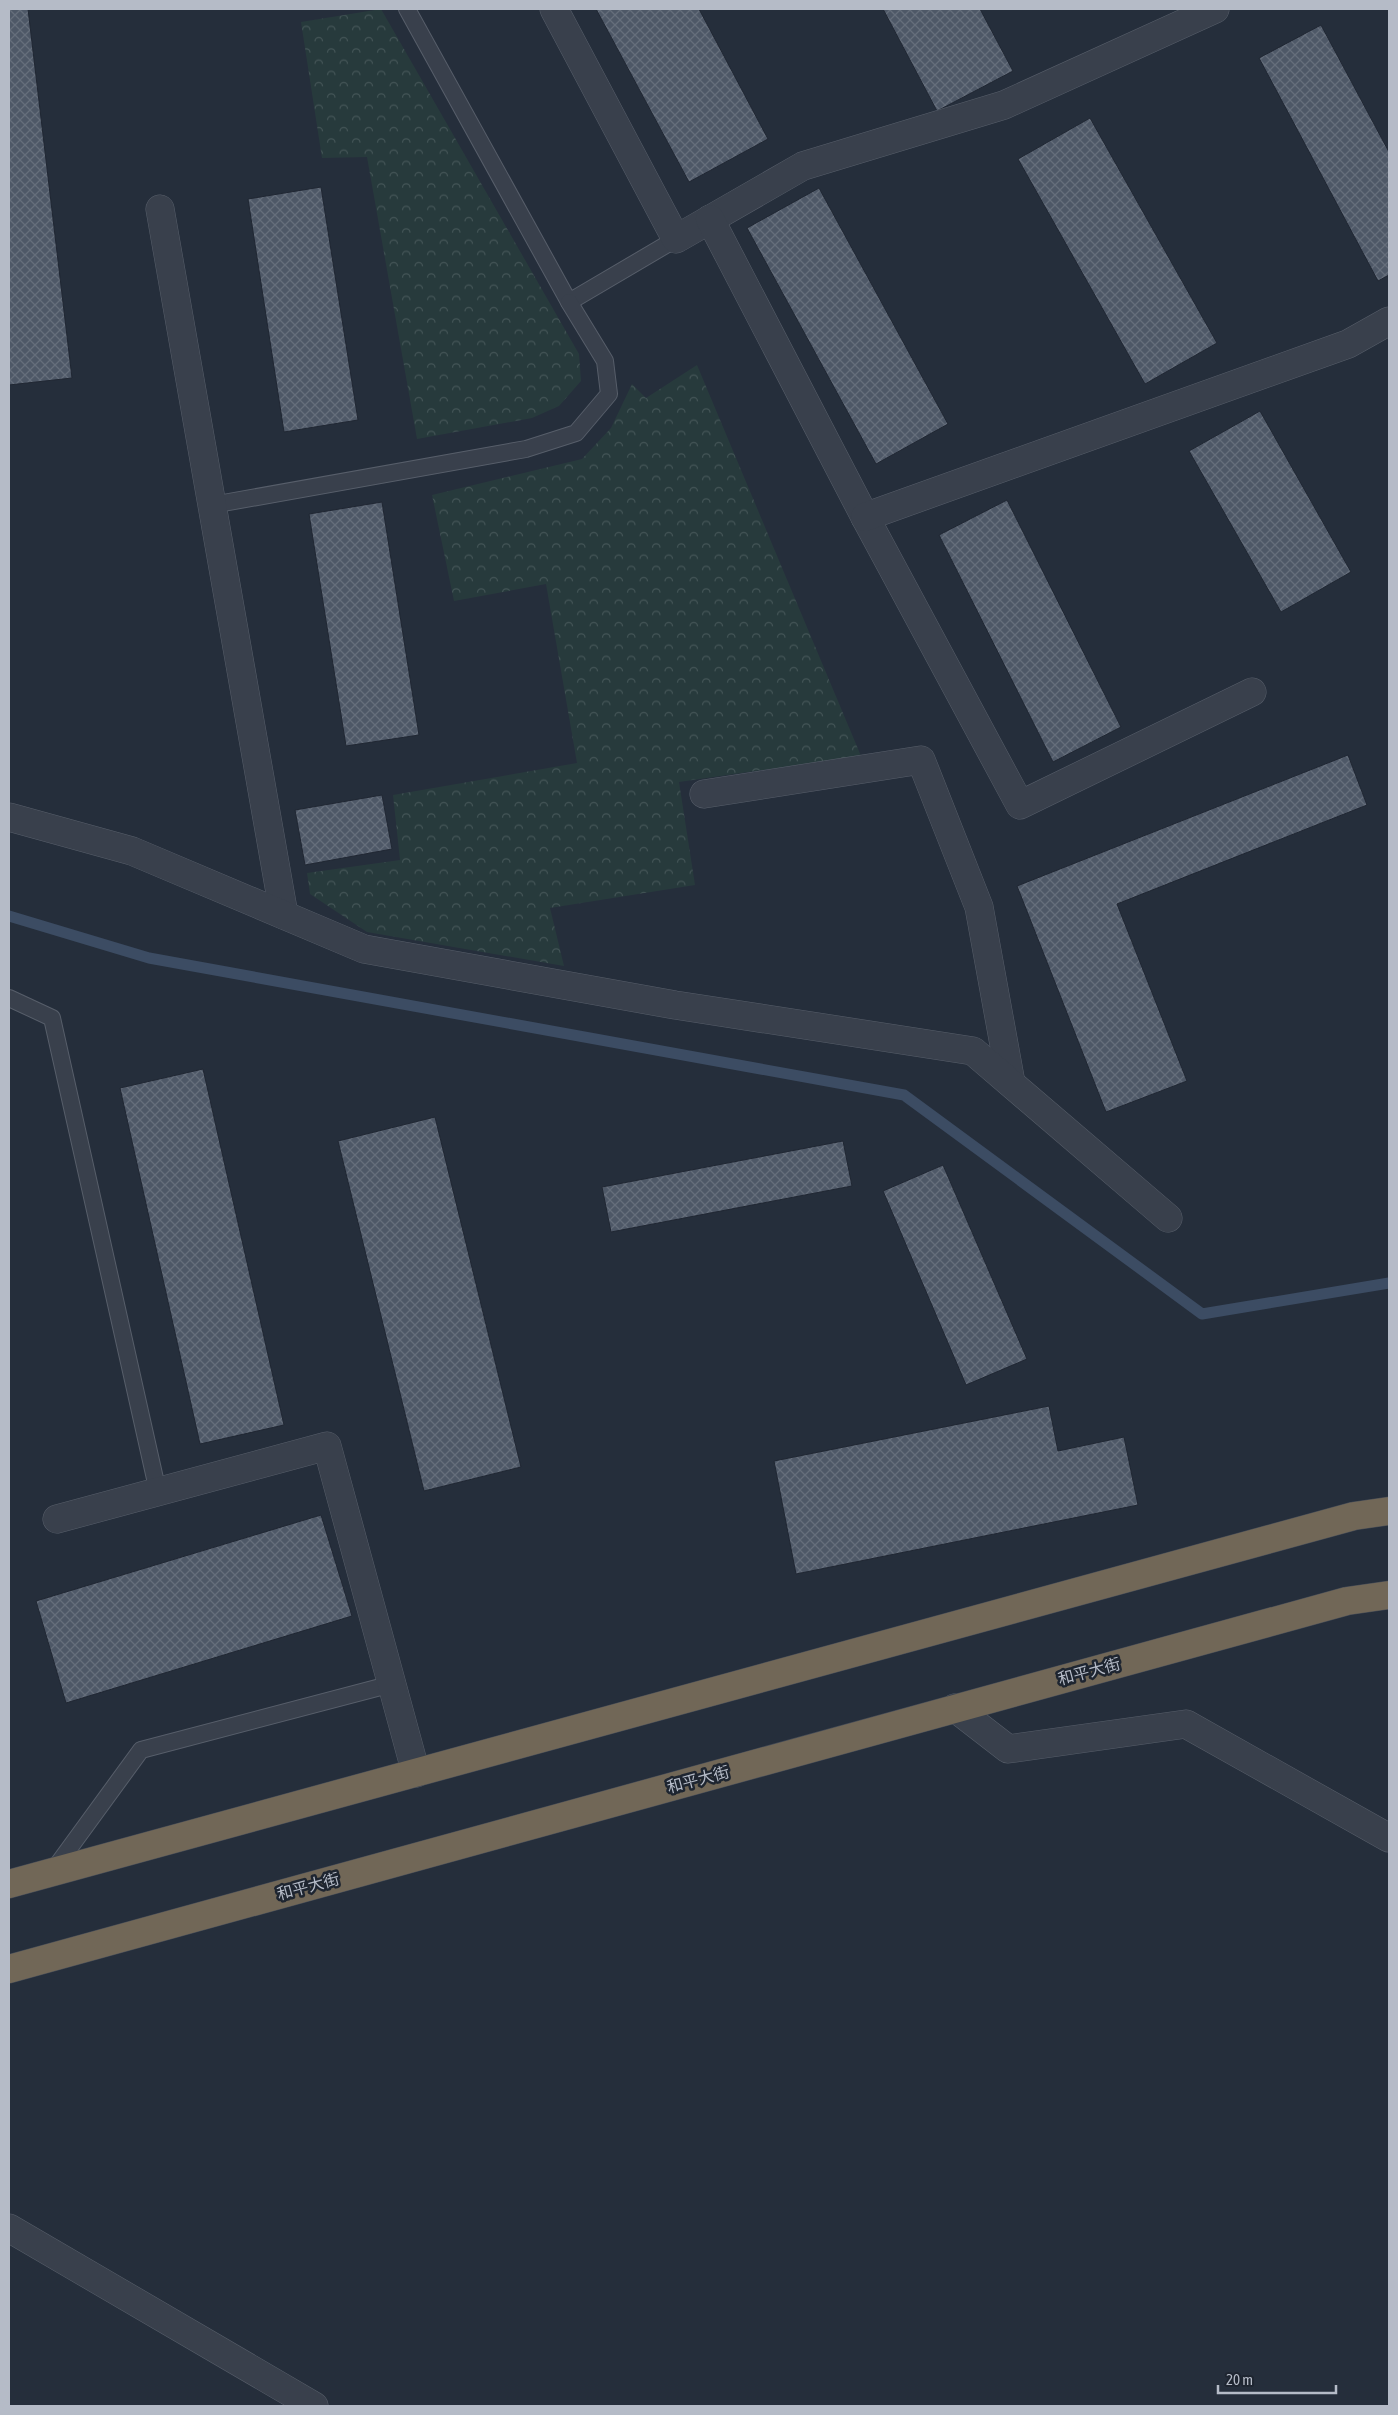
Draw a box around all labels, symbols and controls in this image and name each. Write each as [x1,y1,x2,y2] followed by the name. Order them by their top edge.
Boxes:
[1056,1654,1122,1688] street label: 和平大街
[665,1762,731,1796] street label: 和平大街
[275,1869,341,1903] street label: 和平大街
[1218,2362,1336,2394] scale bar
[1226,2371,1253,2388] text: 20 m

